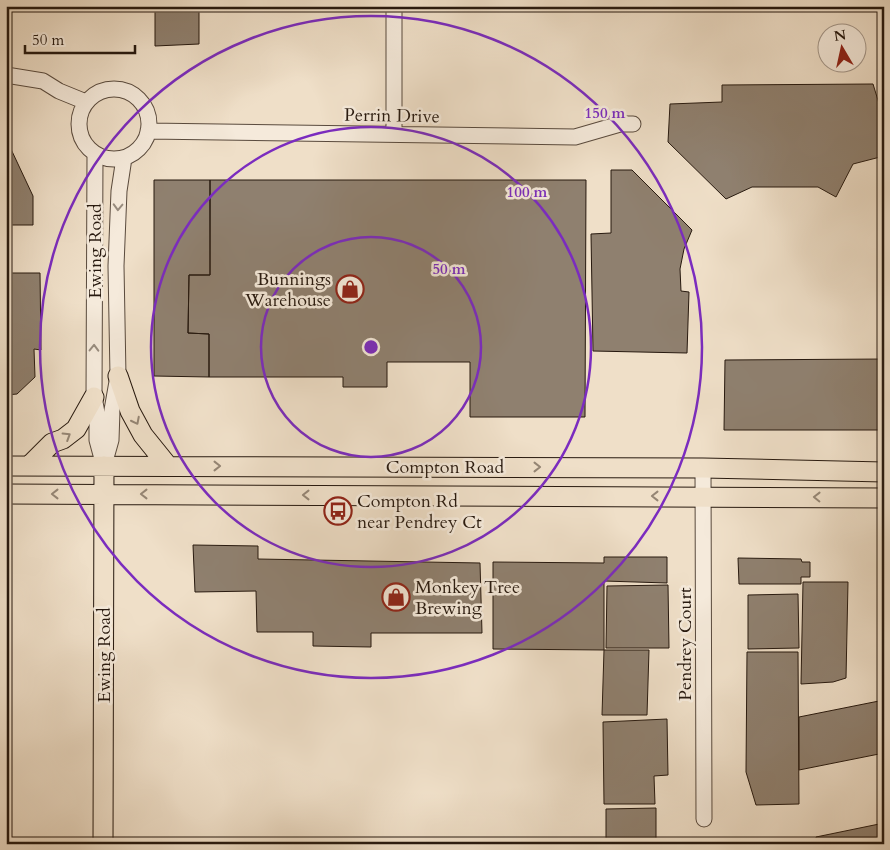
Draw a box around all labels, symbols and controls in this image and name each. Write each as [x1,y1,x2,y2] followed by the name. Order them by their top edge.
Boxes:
[25,22,135,54] scale bar
[818,22,868,72] north arrow
[833,25,848,46] text: N
[32,30,64,50] text: 50 m
[344,103,440,129] street label: Perrin Drive
[585,103,626,123] text: 150 m
[507,182,548,202] text: 100 m
[83,203,108,299] street label: Ewing Road
[113,203,124,211] one-way arrow
[432,259,466,279] text: 50 m
[244,267,331,313] place label: Bunnings Warehouse
[335,274,365,304] shop icon: Bunnings Warehouse
[362,338,380,356] centre of rings
[89,344,99,352] one-way arrow
[130,416,140,425] one-way arrow
[61,432,70,442] one-way arrow
[386,455,505,480] street label: Compton Road
[214,461,221,471] one-way arrow
[534,462,541,472] one-way arrow
[51,489,59,499] one-way arrow
[140,489,148,499] one-way arrow
[357,489,482,535] place label: Compton Rd near Pendrey Ct
[302,490,310,500] one-way arrow
[651,491,658,501] one-way arrow
[813,492,820,502] one-way arrow
[323,496,353,526] bus stop icon: Compton Rd near Pendrey Ct
[415,575,520,621] place label: Monkey Tree Brewing
[381,582,411,612] shop icon: Monkey Tree Brewing
[673,587,698,701] street label: Pendrey Court
[92,607,117,703] street label: Ewing Road

